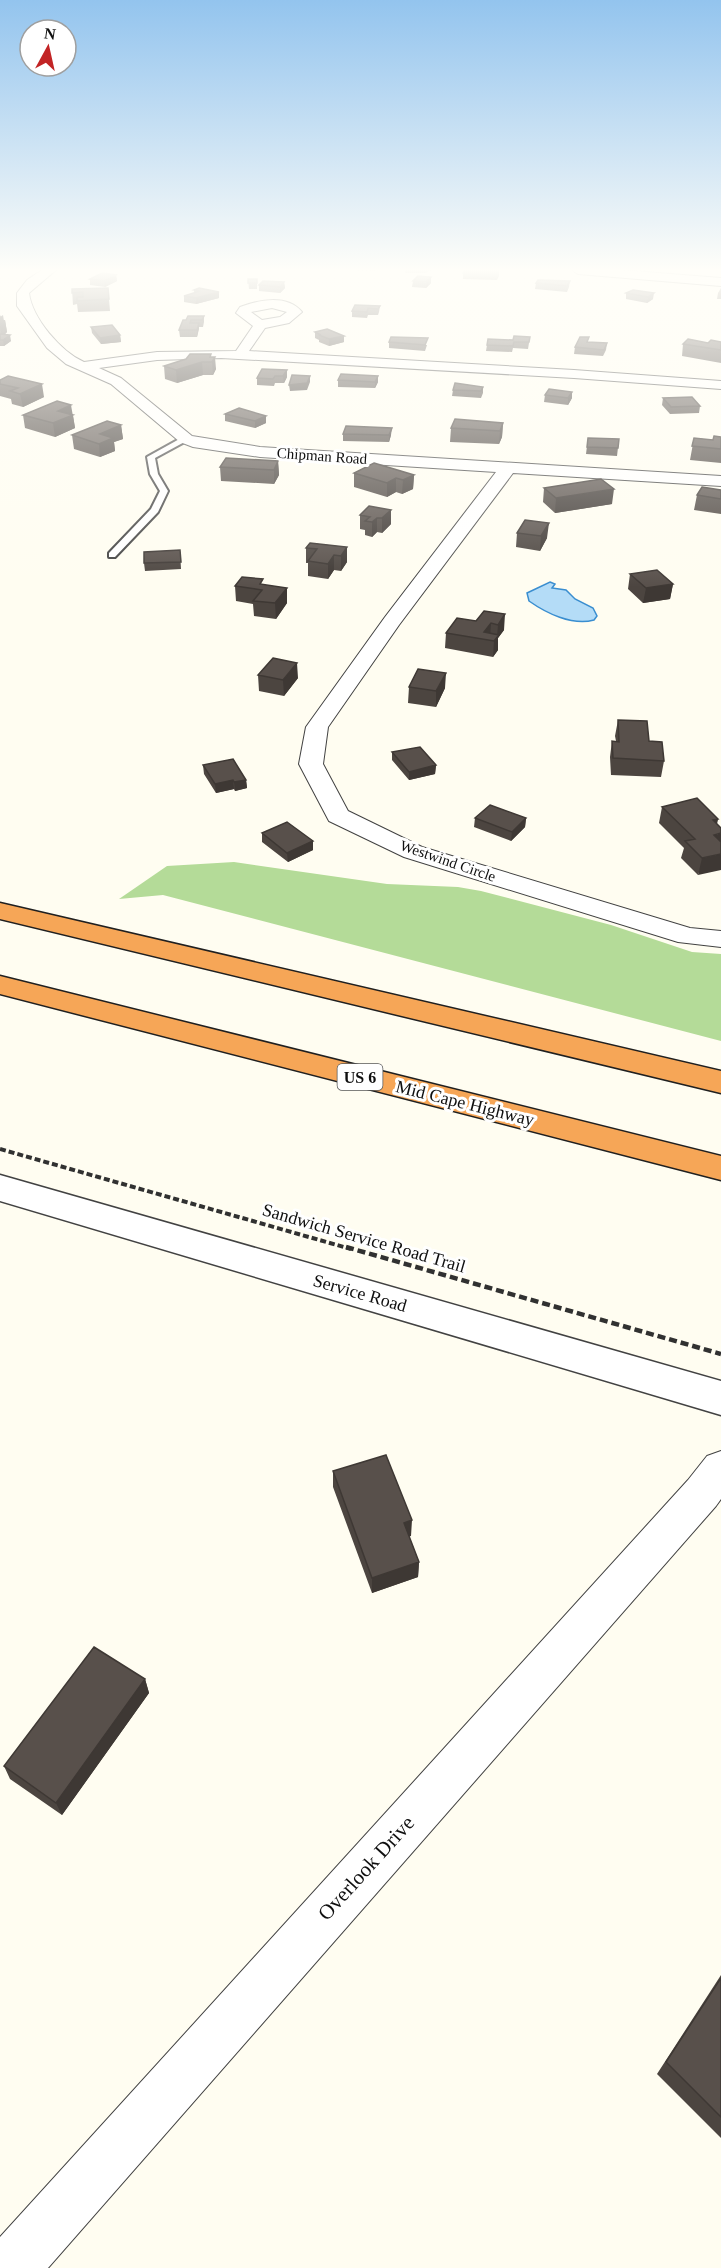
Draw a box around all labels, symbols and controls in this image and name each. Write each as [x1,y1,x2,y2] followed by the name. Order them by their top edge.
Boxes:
[18,18,78,78] north arrow
[43,24,57,43] text: N
[276,445,368,467] street label: Chipman Road
[398,837,498,885] street label: Westwind Circle
[338,1064,382,1090] road number: US 6
[394,1076,536,1130] street label: Mid Cape Highway
[260,1199,468,1277] street label: Sandwich Service Road Trail
[311,1270,409,1316] street label: Service Road
[313,1811,419,1925] street label: Overlook Drive

